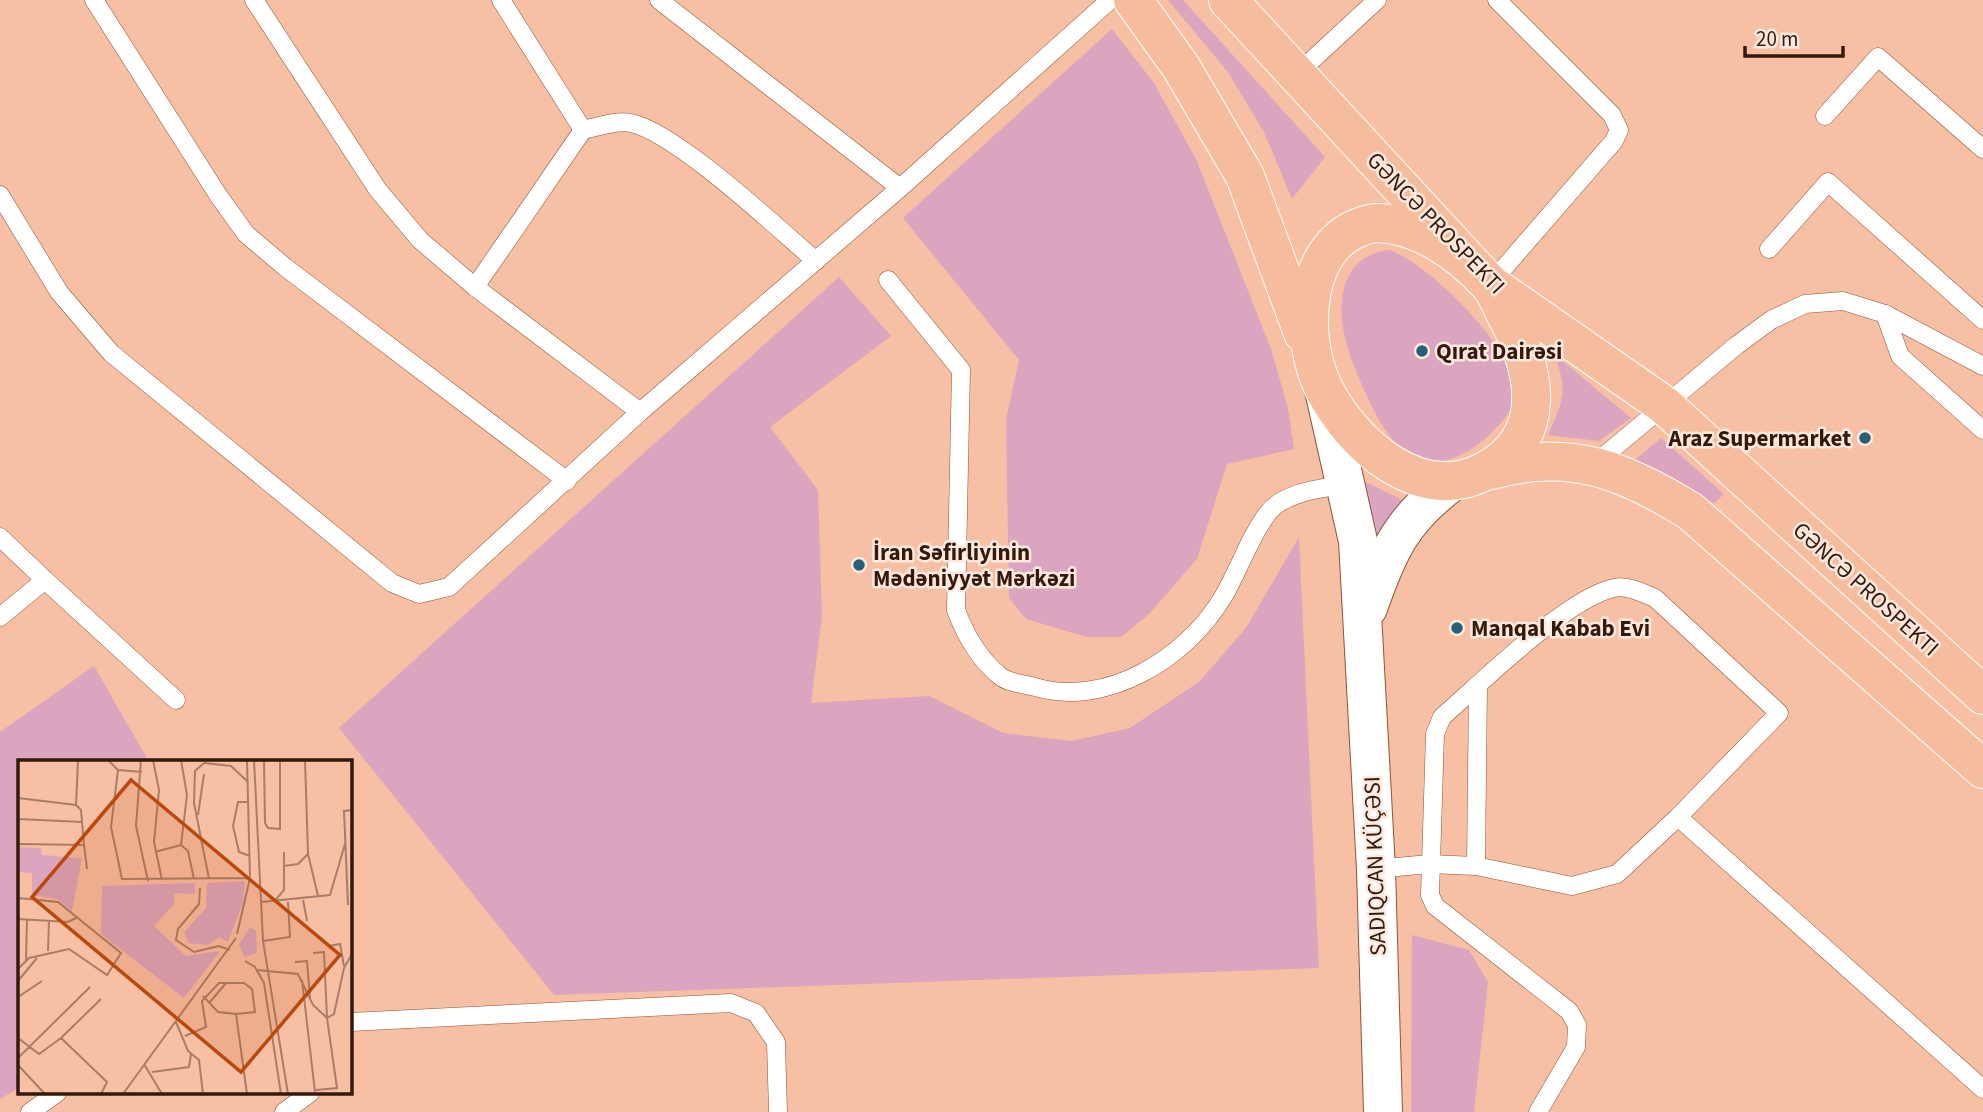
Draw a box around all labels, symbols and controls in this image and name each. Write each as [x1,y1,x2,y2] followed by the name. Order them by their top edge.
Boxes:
[1745,14,1843,58] scale bar
[1756,24,1798,54] text: 20 m
[1359,144,1513,302] street label: GƏNCƏ PROSPEKTI
[1436,335,1562,368] place label: Qırat Dairəsi
[1414,343,1430,359] marker: Qırat Dairəsi
[1667,422,1851,455] place label: Araz Supermarket
[1857,430,1873,446] marker: Araz Supermarket
[1786,514,1946,664] street label: GƏNCƏ PROSPEKTI
[873,536,1075,595] place label: İran Səfirliyinin Mədəniyyət Mərkəzi
[851,557,867,573] marker: İran Səfirliyinin Mədəniyyət Mərkəzi
[1471,612,1650,645] place label: Manqal Kabab Evi
[1449,620,1465,636] marker: Manqal Kabab Evi
[18,760,352,1094] inset map
[1355,776,1395,956] street label: SADIQCAN KÜÇƏSI

